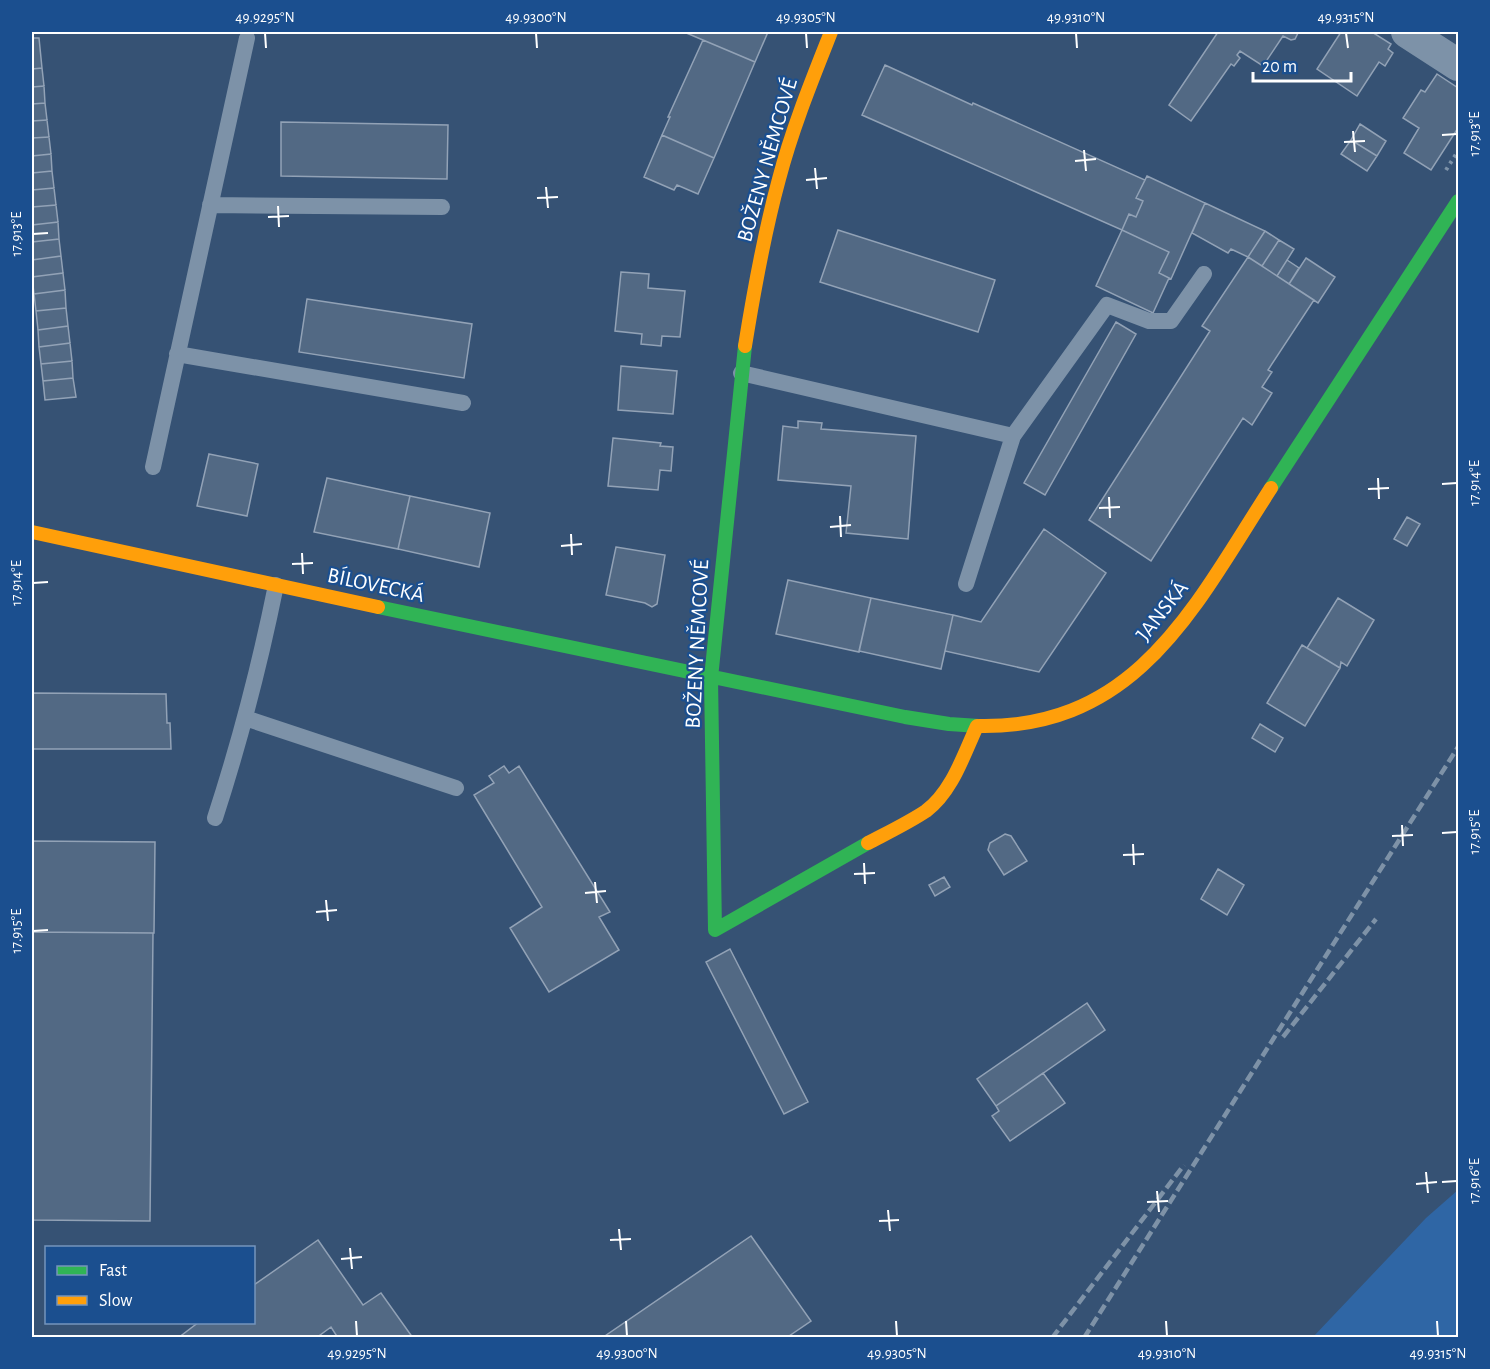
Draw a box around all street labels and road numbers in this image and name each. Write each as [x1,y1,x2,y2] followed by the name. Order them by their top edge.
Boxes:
[732,75,801,244] street label: BOŽENY NĚMCOVÉ
[681,558,712,729] street label: BOŽENY NĚMCOVÉ
[326,563,427,606] street label: BÍLOVECKÁ
[1131,576,1192,645] street label: JANSKÁ

